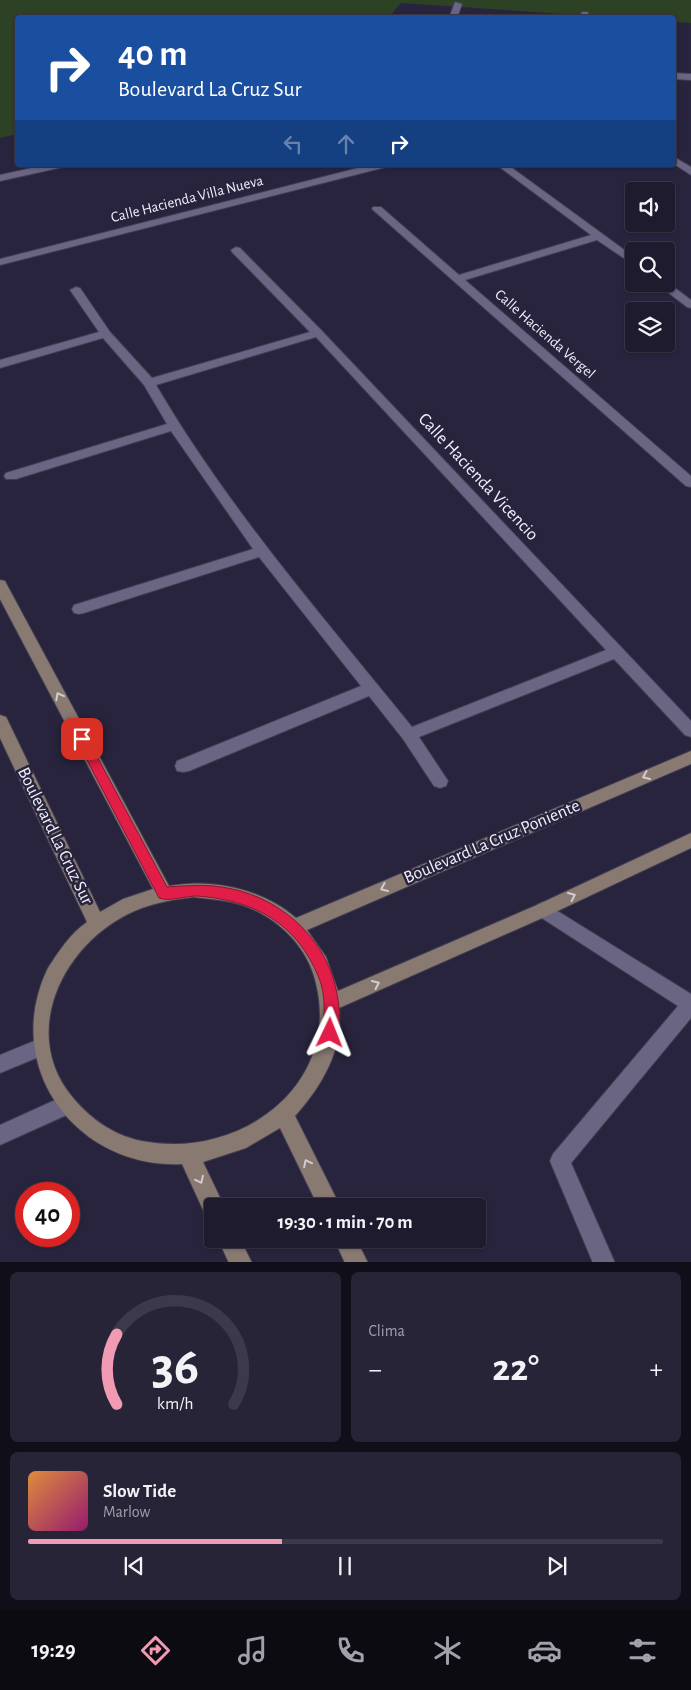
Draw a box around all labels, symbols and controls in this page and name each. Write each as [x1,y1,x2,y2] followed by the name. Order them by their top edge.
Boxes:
[35,35,100,100] icon: right
[118,37,187,72] text: 40 m
[118,78,302,100] text: Boulevard La Cruz Sur
[279,130,307,158] icon: left
[332,130,360,158] icon: ahead
[385,130,413,158] icon: right
[109,173,265,225] street label: Calle Hacienda Villa Nueva
[625,182,675,352] map controls
[625,182,675,232] button: sound
[625,242,675,292] button: search
[492,287,598,381] street label: Calle Hacienda Vergel
[625,302,675,352] button: layers
[415,410,542,544] street label: Calle Hacienda Vicencio
[55,692,65,701] one-way arrow
[61,718,103,760] pin
[68,725,96,753] icon: arrive
[14,765,96,908] street label: Boulevard La Cruz Sur
[642,770,651,780] one-way arrow
[401,797,583,887] street label: Boulevard La Cruz Poniente
[380,882,389,893] one-way arrow
[567,892,576,902] one-way arrow
[371,979,380,990] one-way arrow
[303,1006,355,1058] position arrow
[303,1159,313,1168] one-way arrow
[194,1175,205,1184] one-way arrow
[15,1182,80,1247] speed limit sign: 40
[278,1213,413,1232] text: 19:30 · 1 min · 70 m
[369,1323,405,1339] text: Clima
[151,1341,199,1393] text: 36
[492,1350,539,1388] text: 22°
[369,1356,382,1384] text: −
[650,1356,663,1384] text: +
[157,1395,194,1413] text: km/h
[103,1482,176,1501] text: Slow Tide
[103,1504,150,1520] text: Marlow
[120,1552,148,1580] icon: previous
[331,1552,359,1580] icon: pause
[543,1552,571,1580] icon: next
[138,1633,173,1668] icon: directions
[235,1633,270,1668] icon: music
[333,1633,368,1668] icon: phone
[430,1633,465,1668] icon: climate
[527,1633,562,1668] icon: car
[625,1633,660,1668] icon: filters
[31,1639,76,1661] text: 19:29

